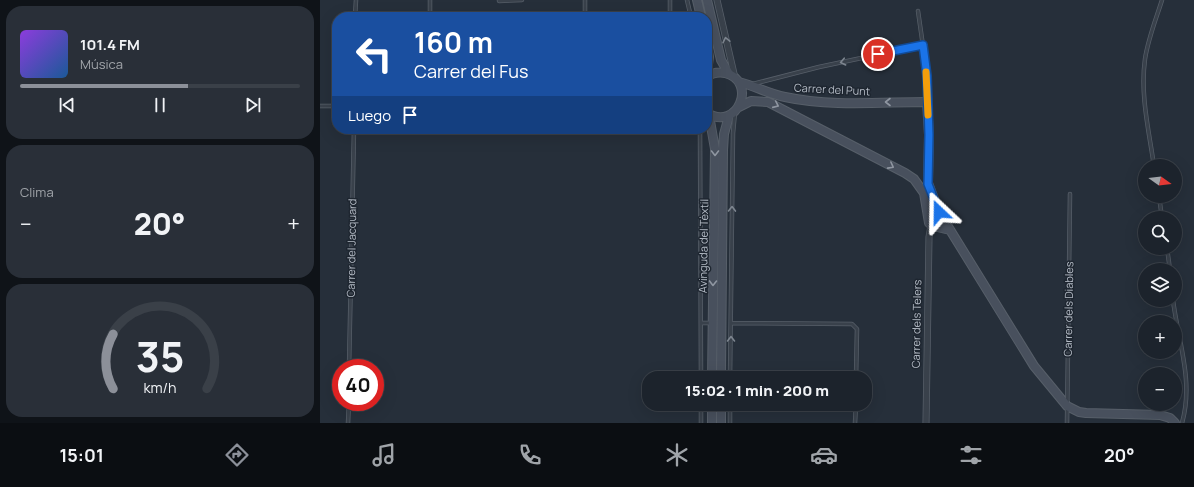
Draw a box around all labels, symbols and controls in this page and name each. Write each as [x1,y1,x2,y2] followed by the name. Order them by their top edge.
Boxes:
[414,23,493,61] text: 160 m
[348,28,400,80] icon: left
[80,34,140,55] text: 101.4 FM
[722,37,730,43] one-way arrow
[861,37,895,71] pin
[867,43,889,65] icon: arrive
[80,55,123,73] text: Música
[840,57,847,65] one-way arrow
[414,59,528,83] text: Carrer del Fus
[794,80,870,98] street label: Carrer del Punt
[56,94,78,116] icon: previous
[149,94,171,116] icon: pause
[242,94,264,116] icon: next
[885,98,891,106] one-way arrow
[772,100,779,108] one-way arrow
[399,104,421,126] icon: arrive
[348,105,391,126] text: Luego
[711,150,719,156] one-way arrow
[1138,159,1182,203] north arrow
[1138,159,1182,411] map controls
[887,161,894,169] one-way arrow
[20,183,54,201] text: Clima
[918,191,960,233] position arrow
[343,198,359,298] street label: Carrer del Jacquard
[695,199,711,293] street label: Avinguda del Tèxtil
[134,203,186,244] text: 20°
[728,206,736,212] one-way arrow
[20,209,32,239] text: −
[287,209,300,239] text: +
[1138,211,1182,255] button: search
[1060,261,1076,357] street label: Carrer dels Diables
[1138,263,1182,307] button: layers
[908,279,924,368] street label: Carrer dels Telers
[709,280,717,286] one-way arrow
[1138,315,1182,359] button: +
[136,327,184,383] text: 35
[727,336,735,342] one-way arrow
[332,359,384,411] speed limit sign: 40
[1138,367,1182,411] button: −
[143,377,177,396] text: km/h
[685,380,829,401] text: 15:02 · 1 min · 200 m
[223,441,251,469] icon: directions
[370,441,398,469] icon: music
[516,441,544,469] icon: phone
[663,441,691,469] icon: climate
[810,441,838,469] icon: car
[957,441,985,469] icon: filters
[59,443,104,467] text: 15:01
[1104,443,1135,467] text: 20°

